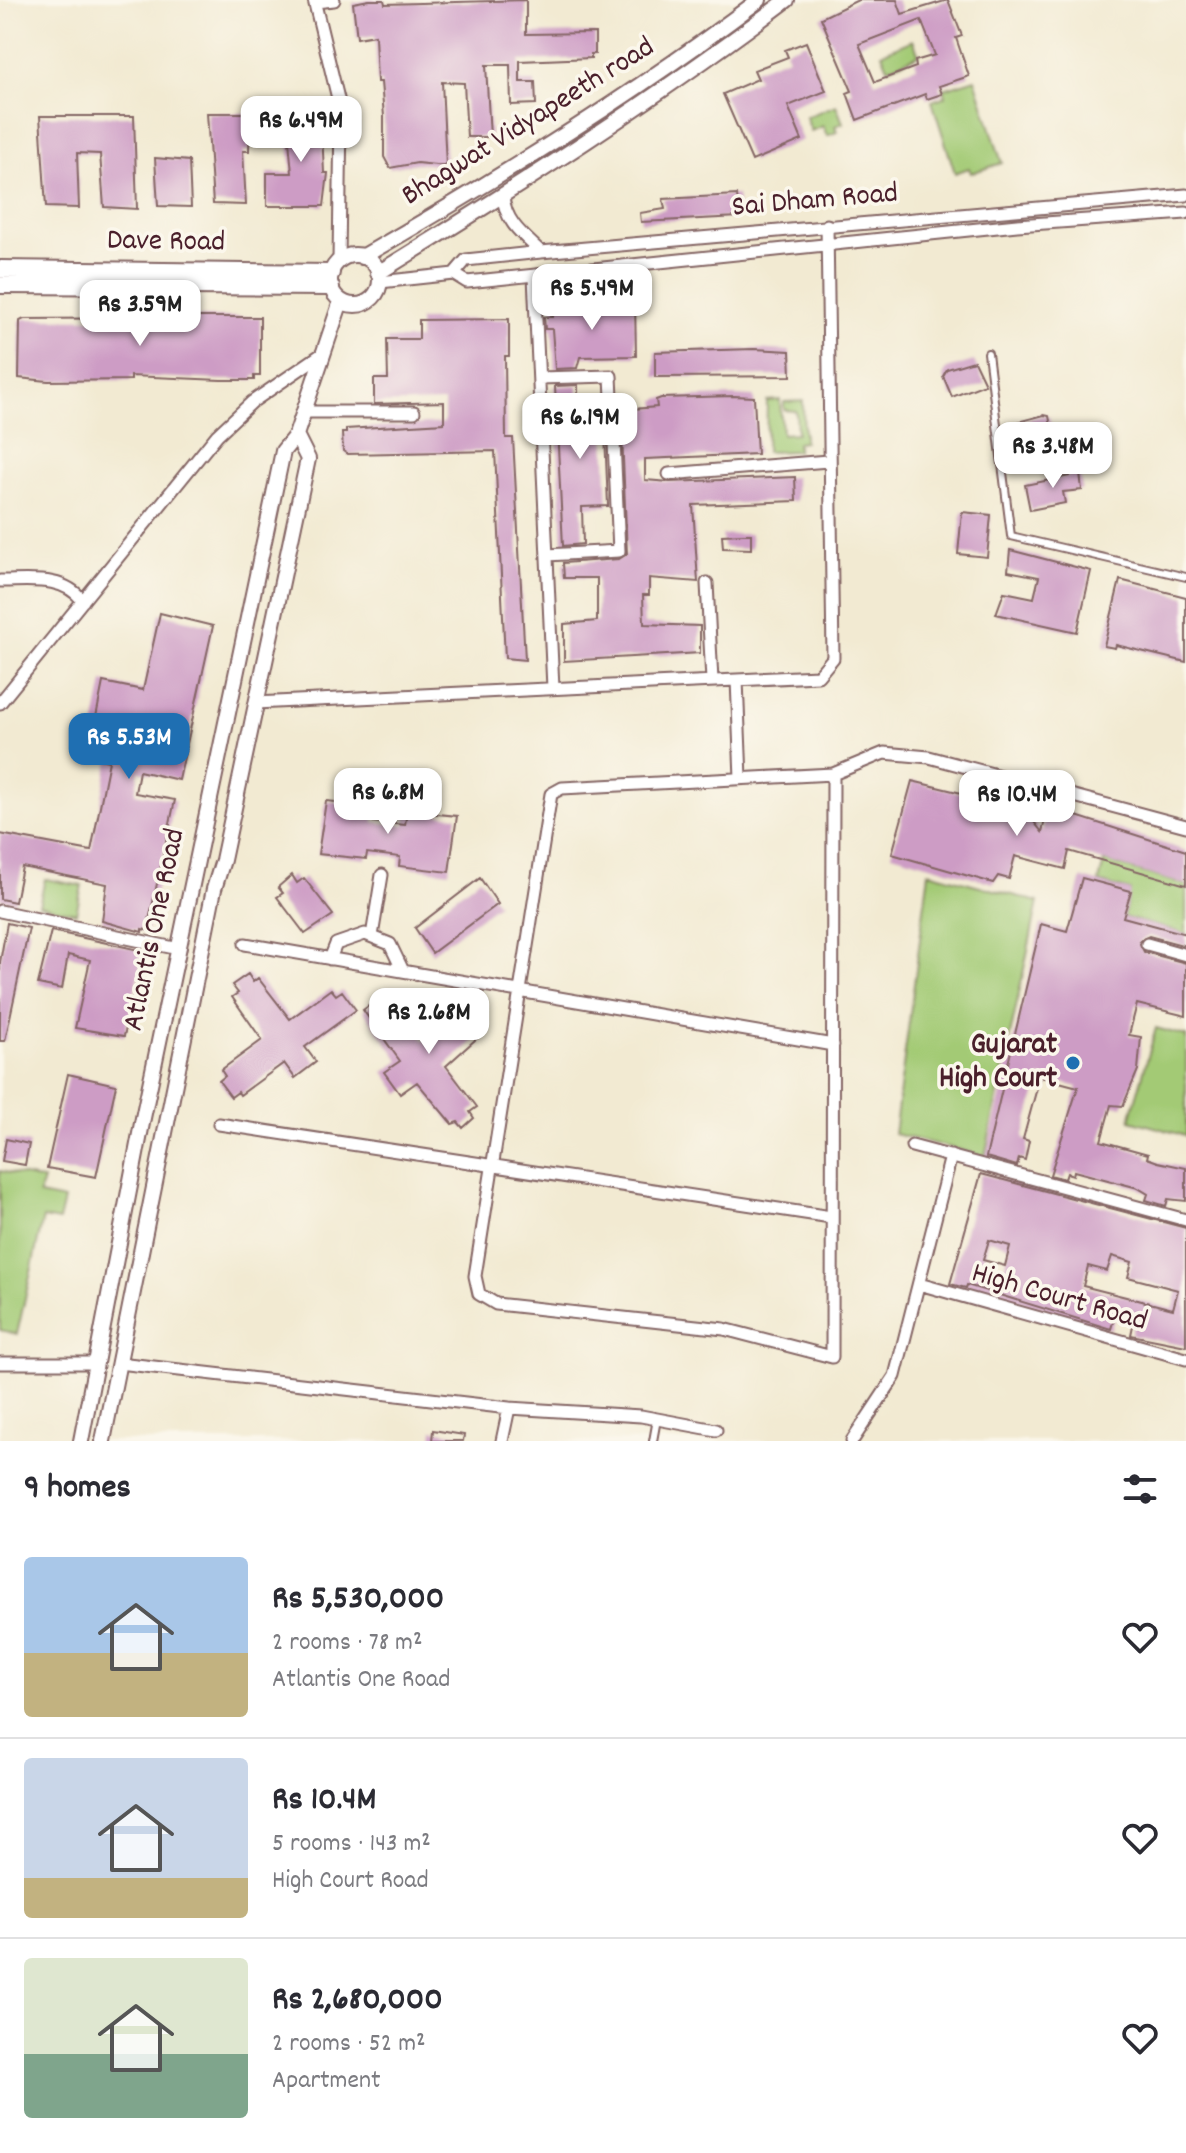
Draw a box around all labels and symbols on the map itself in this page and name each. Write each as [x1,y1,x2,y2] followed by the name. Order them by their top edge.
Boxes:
[394,28,664,218] street label: Bhagwat Vidyapeeth road
[218,96,384,164] pin: Rs 6.49M
[730,173,900,231] street label: Sai Dham Road
[107,220,225,266] street label: Dave Road
[509,264,675,332] pin: Rs 5.49M
[57,280,223,348] pin: Rs 3.59M
[497,393,663,461] pin: Rs 6.19M
[970,422,1136,490] pin: Rs 3.48M
[46,713,212,781] pin: Rs 5.53M
[314,768,462,836] pin: Rs 6.8M
[934,770,1100,838] pin: Rs 10.4M
[114,825,198,1035] street label: Atlantis One Road
[346,988,512,1056] pin: Rs 2.68M
[939,1025,1057,1102] place label: Gujarat High Court
[1064,1054,1082,1072] marker: Gujarat High Court
[966,1253,1152,1345] street label: High Court Road

